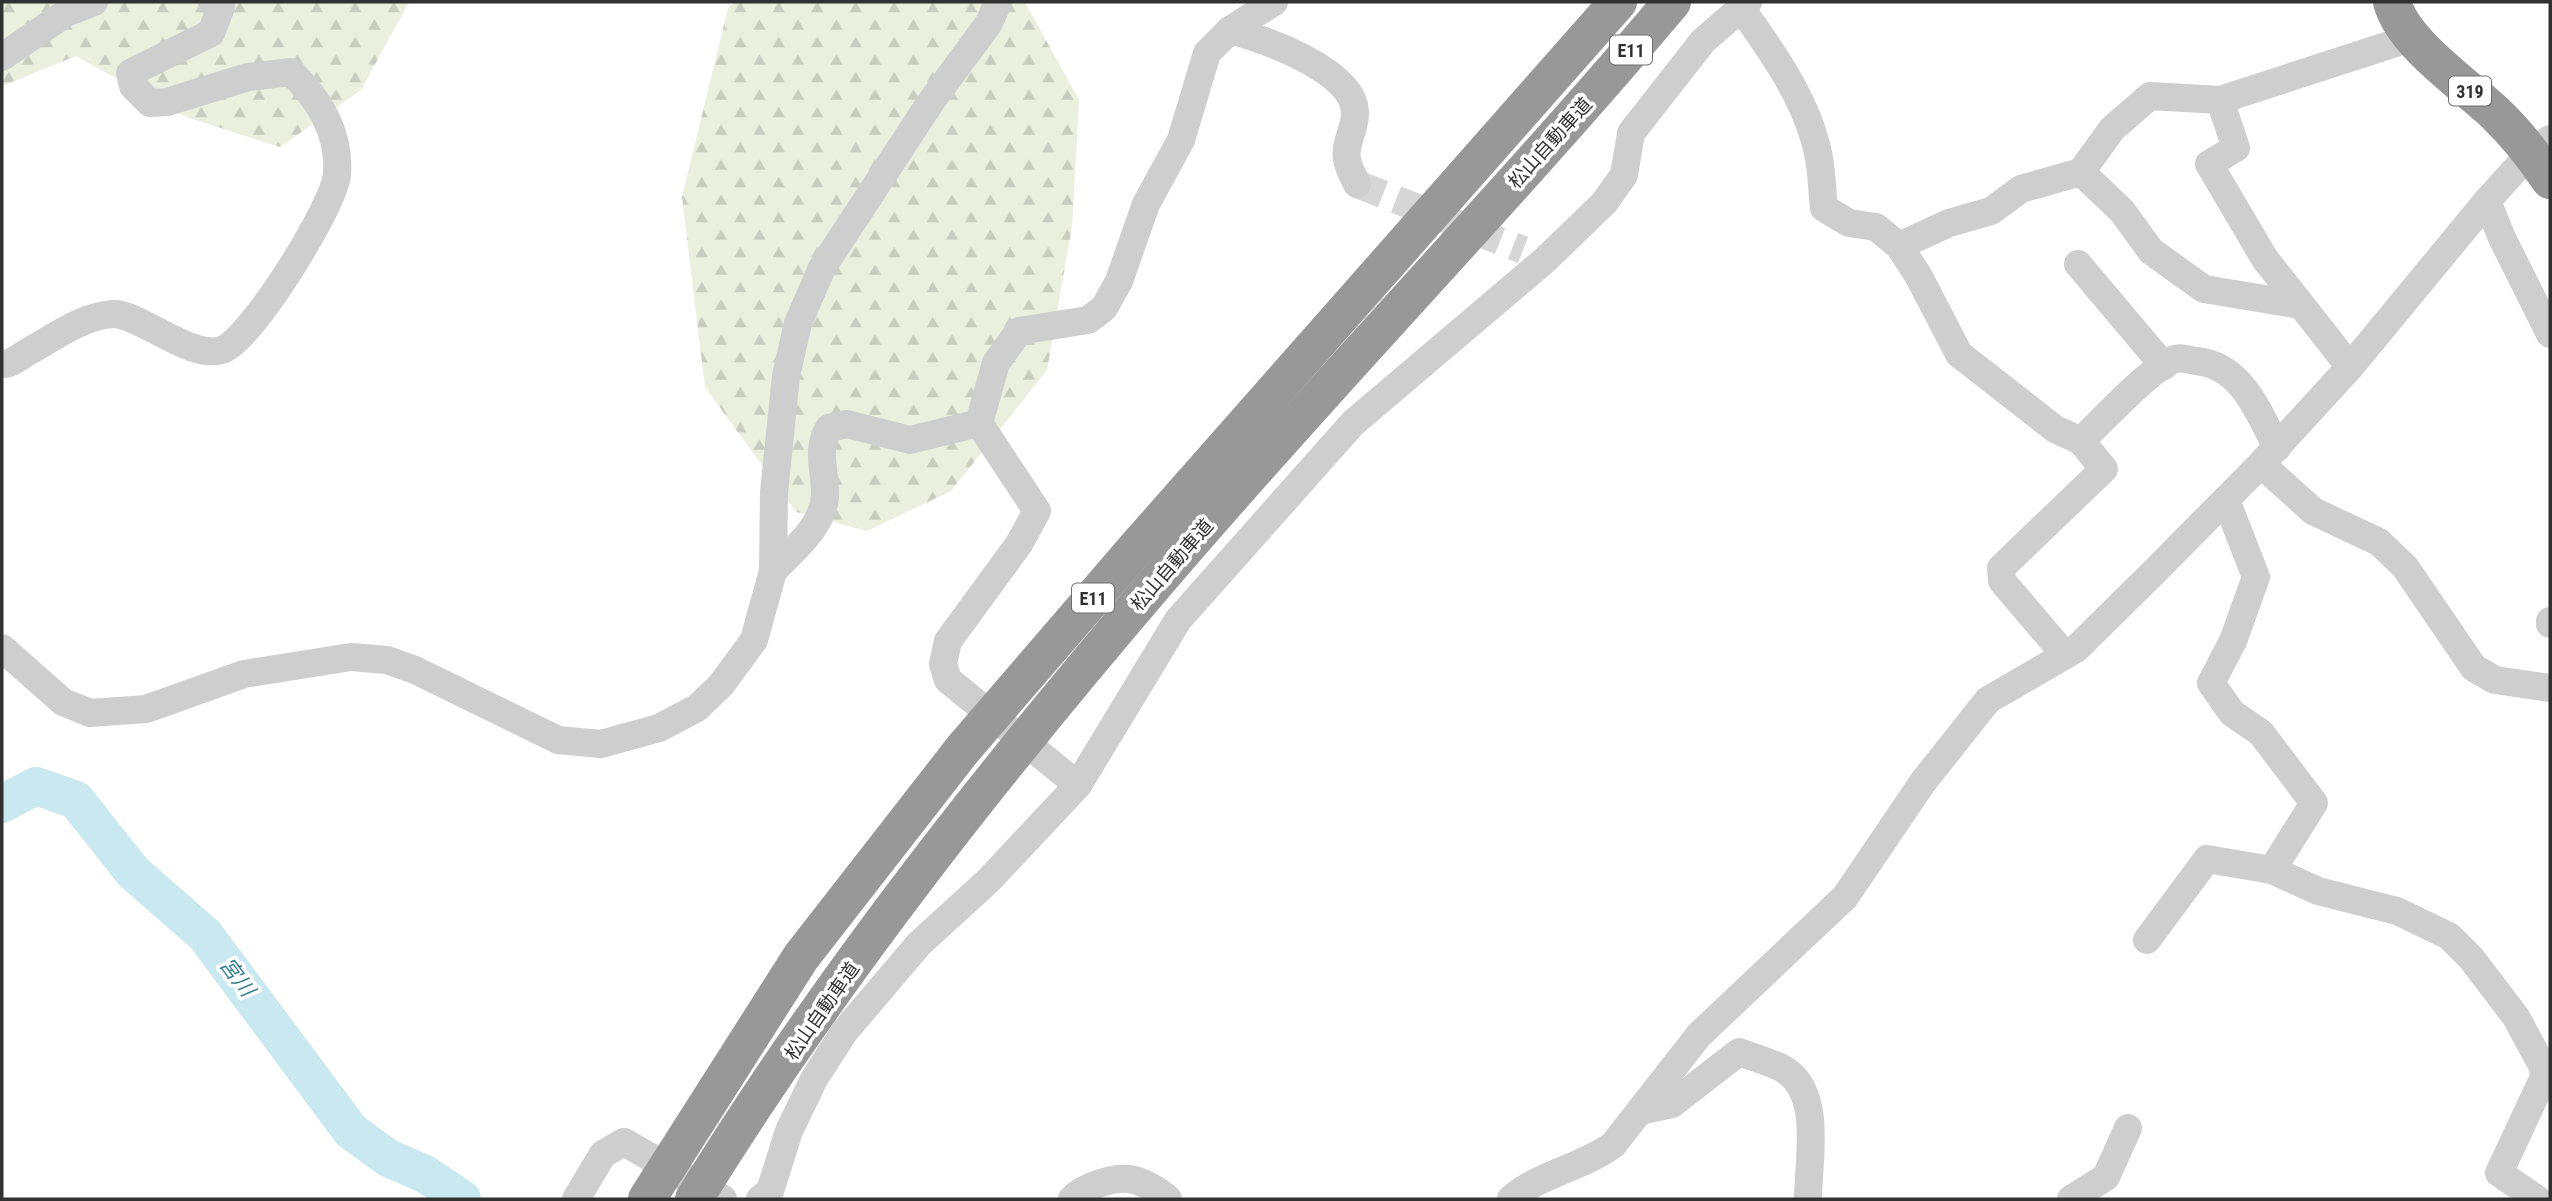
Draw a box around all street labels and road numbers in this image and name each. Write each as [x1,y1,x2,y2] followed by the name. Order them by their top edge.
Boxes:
[1610,36,1652,64] road number: E11
[2449,76,2491,106] road number: 319
[1503,93,1597,193] street label: 松山自動車道
[1126,514,1218,616] street label: 松山自動車道
[1072,584,1114,612] road number: E11
[780,958,864,1064] street label: 松山自動車道

